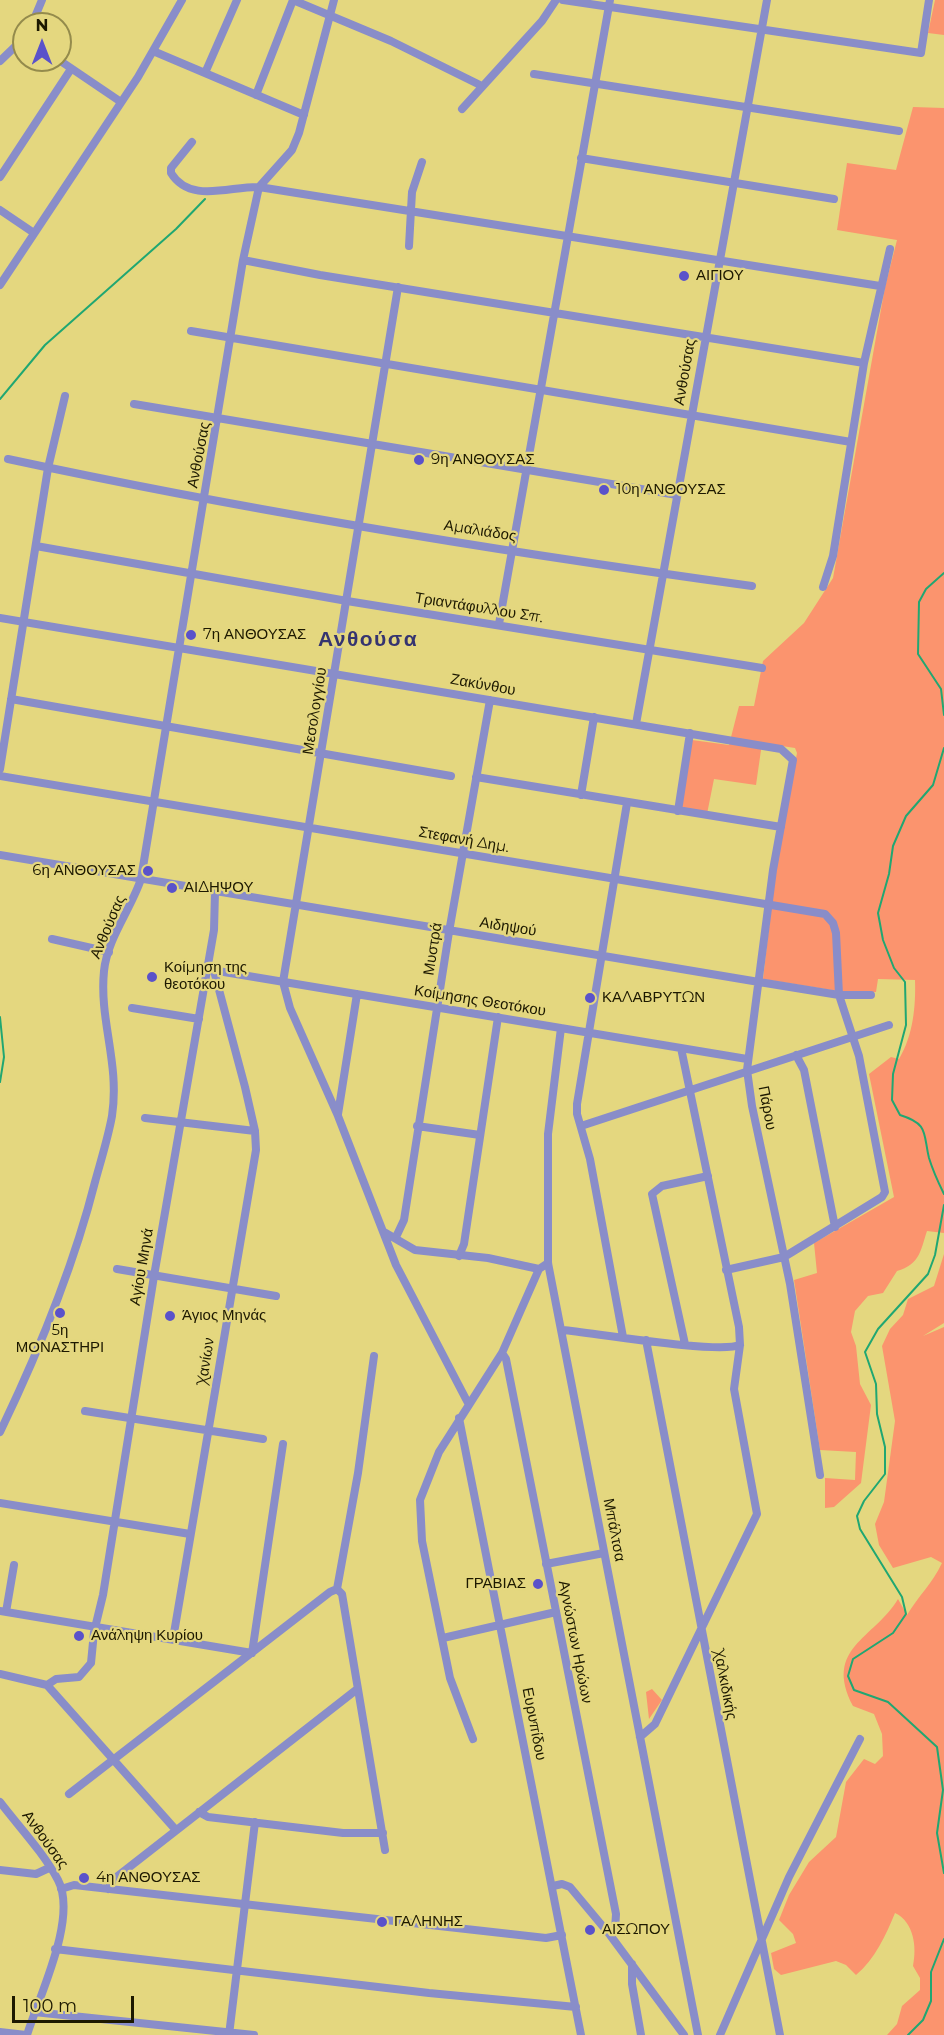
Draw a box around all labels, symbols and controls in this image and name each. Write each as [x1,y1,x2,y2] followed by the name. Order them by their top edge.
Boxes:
[12,12,72,72] north arrow
[36,16,48,35] text: N
[696,267,744,285] place label: ΑΙΓΙΟΥ
[677,269,691,283] marker: ΑΙΓΙΟΥ
[670,337,700,407] street label: Ανθούσας
[184,420,214,490] street label: Ανθούσας
[431,451,535,469] place label: 9η ΑΝΘΟΥΣΑΣ
[412,453,426,467] marker: 9η ΑΝΘΟΥΣΑΣ
[616,481,726,499] place label: 10η ΑΝΘΟΥΣΑΣ
[597,483,611,497] marker: 10η ΑΝΘΟΥΣΑΣ
[443,516,517,546] street label: Αμαλιάδος
[414,589,544,627] street label: Τριαντάφυλλου Σπ.
[203,626,306,644] place label: 7η ΑΝΘΟΥΣΑΣ
[318,627,418,653] district label: Ανθούσα
[184,628,198,642] marker: 7η ΑΝΘΟΥΣΑΣ
[299,666,331,756] street label: Μεσολογγίου
[449,670,517,700] street label: Ζακύνθου
[417,823,511,857] street label: Στεφανή Δημ.
[32,862,136,880] place label: 6η ΑΝΘΟΥΣΑΣ
[141,864,155,878] marker: 6η ΑΝΘΟΥΣΑΣ
[184,879,253,897] place label: ΑΙΔΗΨΟΥ
[165,881,179,895] marker: ΑΙΔΗΨΟΥ
[87,893,129,961] street label: Ανθούσας
[478,914,538,940] street label: Αιδηψού
[420,921,446,977] street label: Μυστρά
[164,959,247,994] place label: Κοίμηση της θεοτόκου
[145,970,159,984] marker: Κοίμηση της θεοτόκου
[413,982,547,1020] street label: Κοίμησης Θεοτόκου
[602,989,705,1007] place label: ΚΑΛΑΒΡΥΤΩΝ
[583,991,597,1005] marker: ΚΑΛΑΒΡΥΤΩΝ
[754,1084,780,1132] street label: Πάρου
[126,1227,158,1307] street label: Αγίου Μηνά
[53,1306,67,1320] marker: 5η ΜΟΝΑΣΤΗΡΙ
[182,1307,266,1325] place label: Άγιος Μηνάς
[163,1309,177,1323] marker: Άγιος Μηνάς
[16,1322,104,1357] place label: 5η ΜΟΝΑΣΤΗΡΙ
[193,1336,219,1386] street label: Χανίων
[599,1497,629,1563] street label: Μπάλτσα
[465,1575,526,1593] place label: ΓΡΑΒΙΑΣ
[531,1577,545,1591] marker: ΓΡΑΒΙΑΣ
[554,1579,596,1705] street label: Αγνώστων Ηρώων
[91,1627,203,1645] place label: Ανάληψη Κυρίου
[72,1629,86,1643] marker: Ανάληψη Κυρίου
[709,1649,741,1721] street label: Χαλκιδικής
[518,1686,550,1762] street label: Ευρυπίδου
[18,1807,72,1873] street label: Ανθούσας
[96,1869,200,1887] place label: 4η ΑΝΘΟΥΣΑΣ
[77,1871,91,1885] marker: 4η ΑΝΘΟΥΣΑΣ
[394,1913,463,1931] place label: ΓΑΛΗΝΗΣ
[375,1915,389,1929] marker: ΓΑΛΗΝΗΣ
[602,1921,670,1939] place label: ΑΙΣΩΠΟΥ
[583,1923,597,1937] marker: ΑΙΣΩΠΟΥ
[15,1984,136,2022] scale bar
[23,1995,77,2017] text: 100 m

